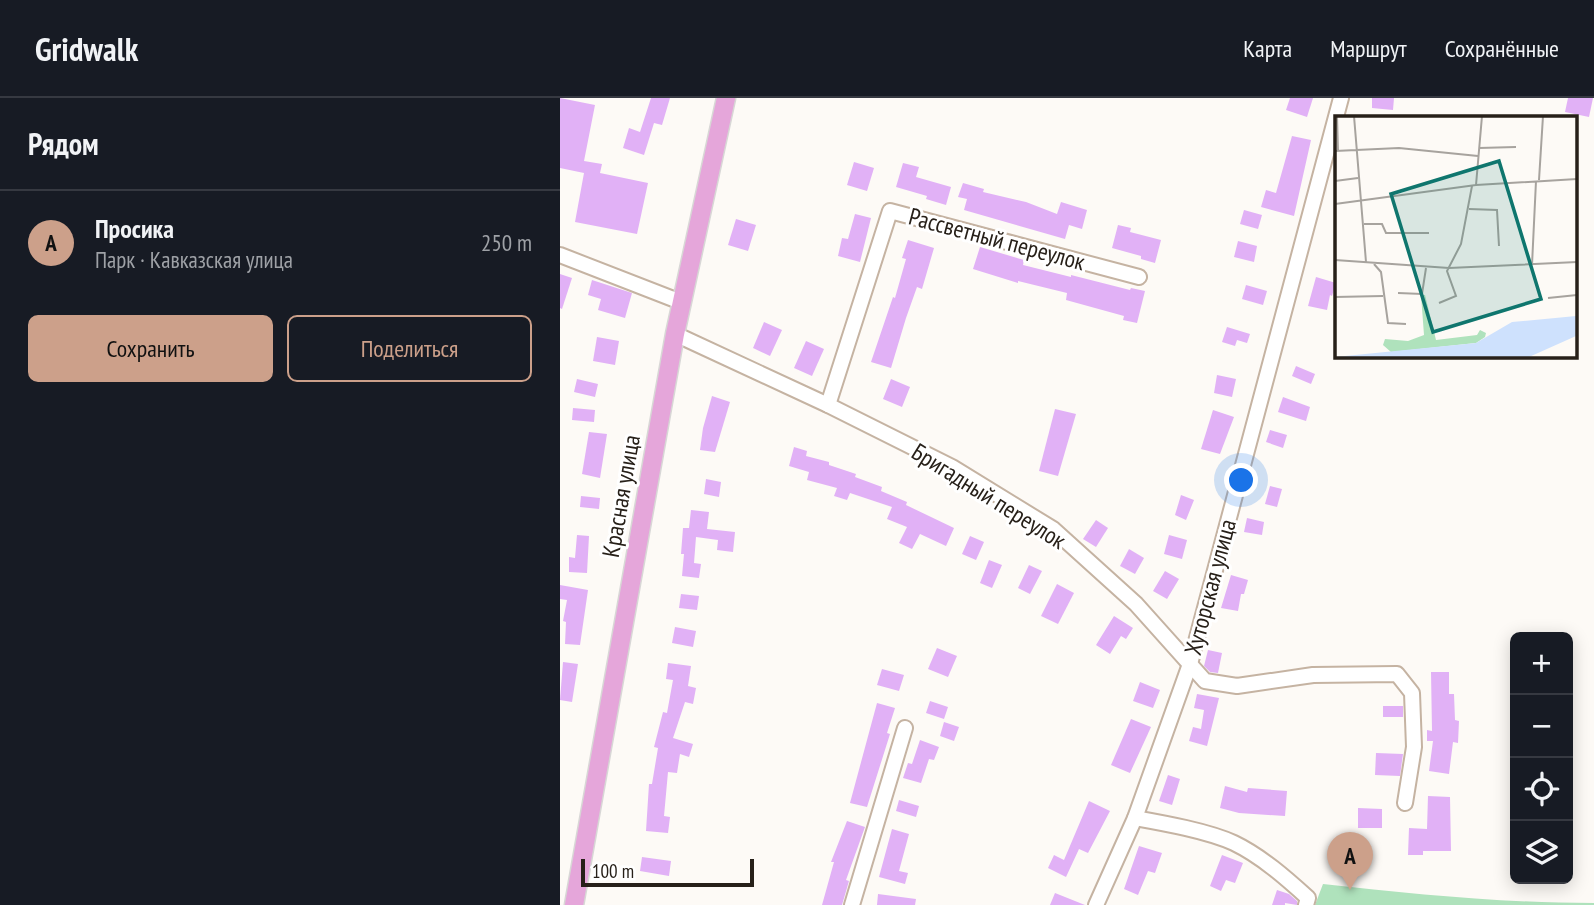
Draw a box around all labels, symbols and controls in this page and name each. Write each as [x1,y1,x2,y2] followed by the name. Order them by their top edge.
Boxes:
[35,27,138,70] text: Gridwalk
[1243,33,1292,64] text: Карта
[1330,33,1407,64] text: Маршрут
[1445,33,1559,64] text: Сохранённые
[1335,116,1576,357] inset map
[28,124,99,163] text: Рядом
[906,201,1089,278] street label: Рассветный переулок
[95,212,174,245] text: Просика
[45,228,57,257] text: A
[481,228,532,257] text: 250 m
[95,245,293,274] text: Парк · Кавказская улица
[28,315,273,382] button: Сохранить
[287,315,532,382] button: Поделиться
[595,432,647,560] street label: Красная улица
[906,436,1073,556] street label: Бригадный переулок
[1224,463,1258,497] your location
[1177,516,1243,658] street label: Хуторская улица
[1510,632,1573,884] map controls
[1510,632,1573,695] button: +
[1510,695,1573,758] button: −
[1510,758,1573,821] button: locate
[1510,821,1573,884] button: layers
[1327,832,1373,890] pin: A
[581,856,754,888] scale bar
[592,859,634,883] text: 100 m

